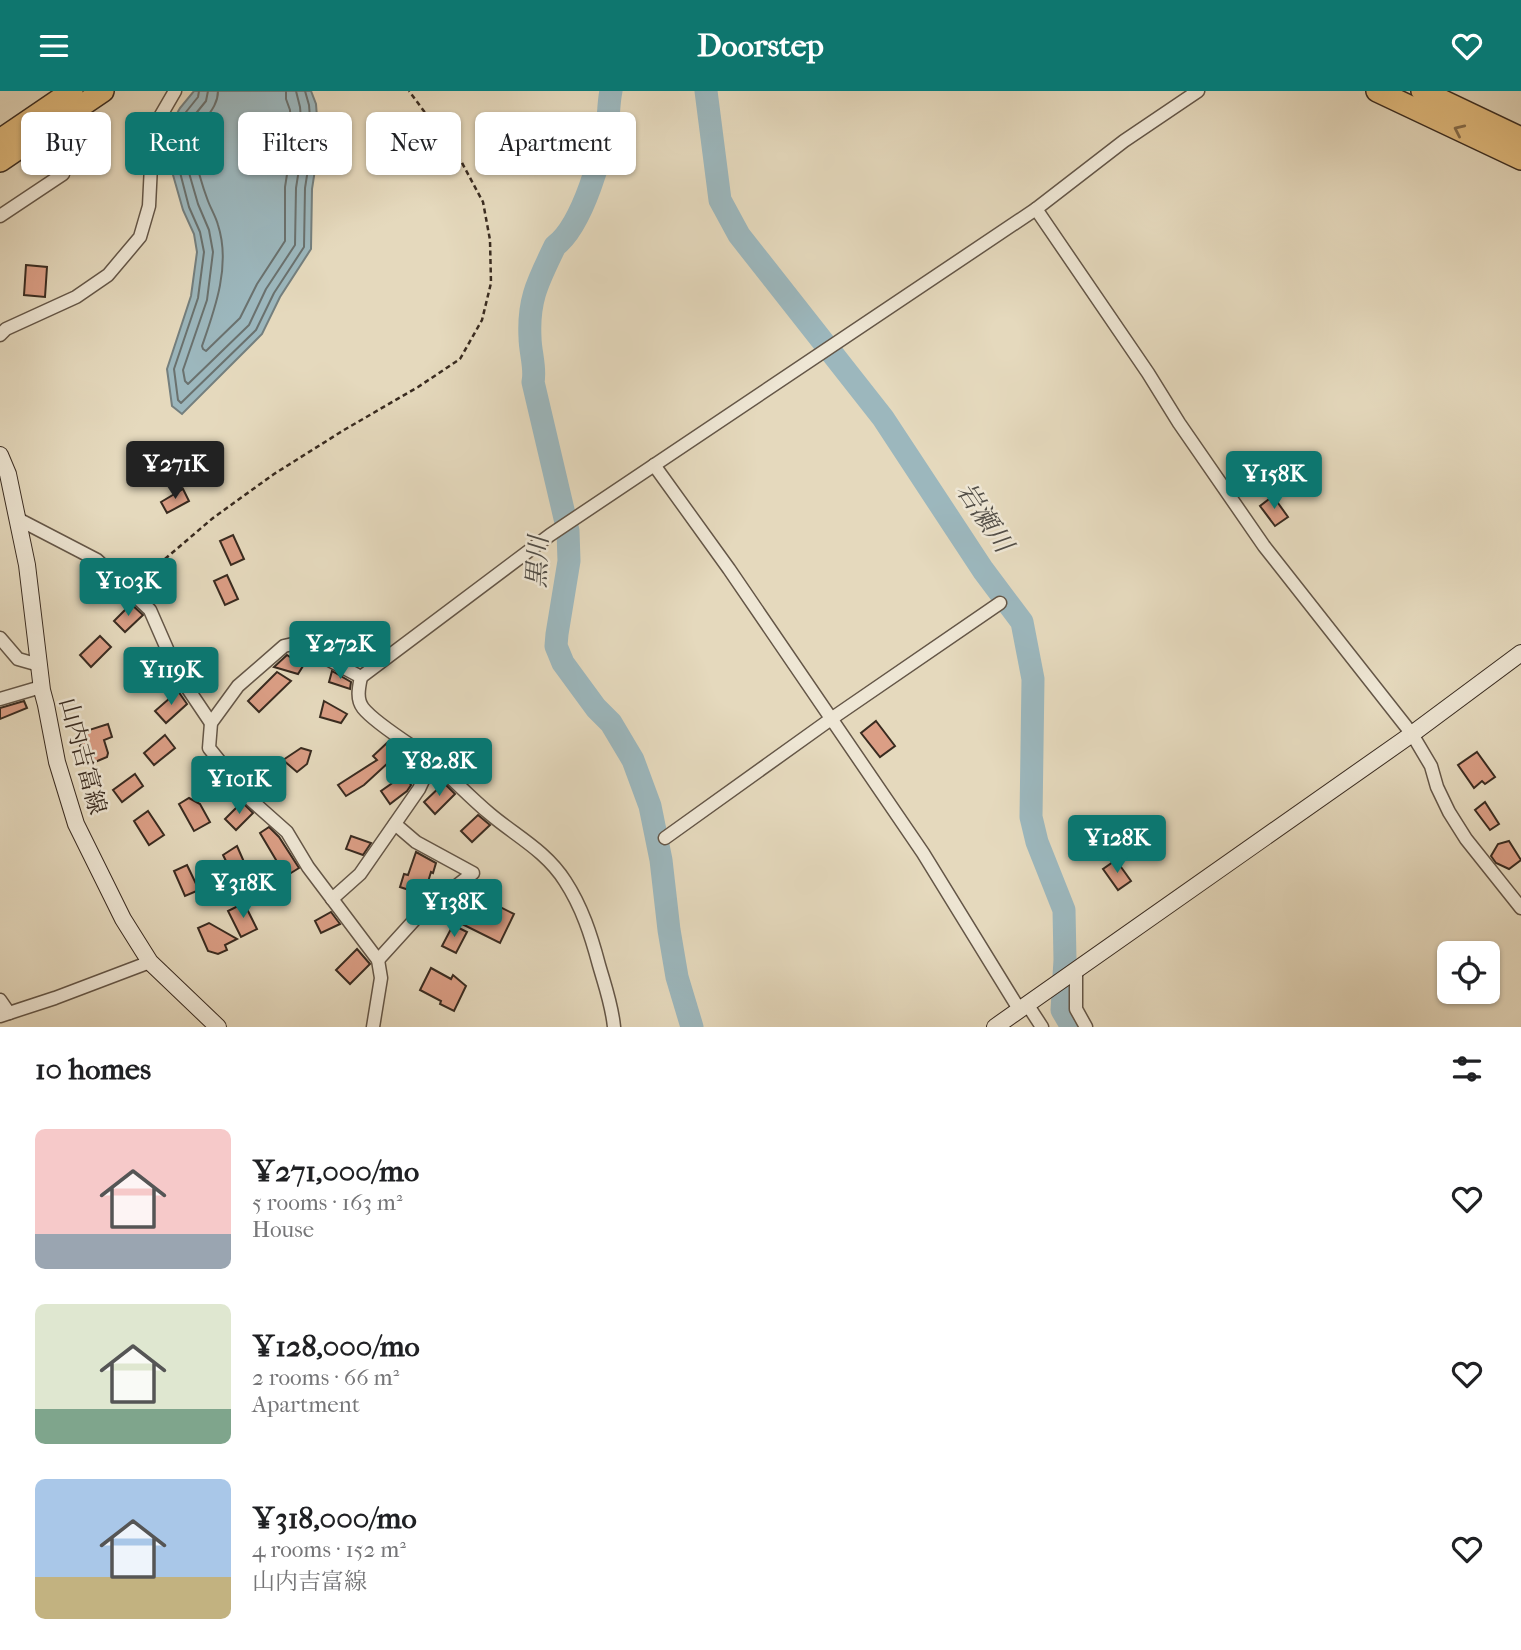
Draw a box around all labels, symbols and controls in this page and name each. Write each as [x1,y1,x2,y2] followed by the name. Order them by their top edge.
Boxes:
[35,27,73,65] icon: menu
[697,27,824,64] text: Doorstep
[1448,27,1486,65] icon: heart
[21,112,111,175] chip: Buy
[125,112,224,175] chip: Rent
[238,112,352,175] chip: Filters
[366,112,461,175] chip: New
[475,112,636,175] chip: Apartment
[1454,124,1466,138] one-way arrow
[126,441,224,501] pin: ¥271K
[142,450,208,477] text: ¥271K
[1225,451,1323,511] pin: ¥158K
[1242,460,1306,487] text: ¥158K
[950,476,1021,561] water label: 岩瀬川
[521,532,554,589] water label: 黒川
[79,559,177,618] pin: ¥103K
[96,567,160,594] text: ¥103K
[291,621,389,681] pin: ¥272K
[305,630,375,657] text: ¥272K
[122,647,220,707] pin: ¥119K
[139,656,203,683] text: ¥119K
[54,694,112,818] street label: 山内吉富線
[382,739,496,798] pin: ¥82.8K
[402,747,476,774] text: ¥82.8K
[190,757,288,816] pin: ¥101K
[207,765,271,792] text: ¥101K
[1068,815,1166,875] pin: ¥128K
[1084,824,1150,851] text: ¥128K
[194,861,292,920] pin: ¥318K
[211,869,275,896] text: ¥318K
[405,879,503,939] pin: ¥138K
[422,888,486,915] text: ¥138K
[1437,941,1500,1004] map controls
[1437,941,1500,1004] button: locate
[1448,1050,1486,1088] icon: filters
[35,1052,151,1087] text: 10 homes
[252,1154,419,1189] text: ¥271,000/mo
[91,1157,175,1241] icon: home
[1448,1180,1486,1218] icon: heart
[252,1189,402,1216] text: 5 rooms · 163 m²
[252,1216,314,1243] text: House
[252,1329,420,1364] text: ¥128,000/mo
[91,1332,175,1416] icon: home
[1448,1355,1486,1393] icon: heart
[252,1364,399,1391] text: 2 rooms · 66 m²
[252,1391,360,1418] text: Apartment
[252,1501,417,1536] text: ¥318,000/mo
[91,1507,175,1591] icon: home
[1448,1530,1486,1568] icon: heart
[252,1536,406,1563] text: 4 rooms · 152 m²
[252,1568,367,1595] text: 山内吉富線

